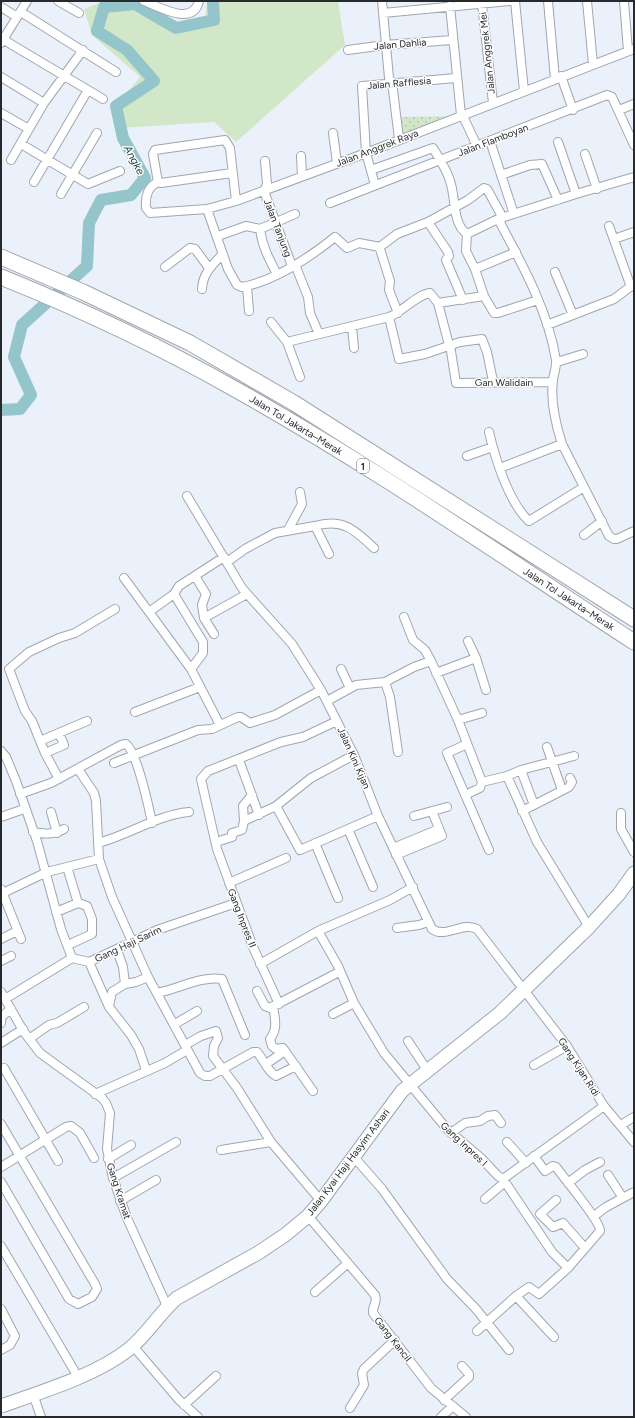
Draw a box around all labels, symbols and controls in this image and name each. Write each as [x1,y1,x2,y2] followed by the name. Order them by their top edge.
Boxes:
[476,11,498,95] street label: Jalan Anggrek Mei
[373,35,427,53] street label: Jalan Dahlia
[367,74,431,92] street label: Jalan Rafflesia
[456,120,530,159] street label: Jalan Flamboyan
[334,126,420,170] street label: Jalan Anggrek Raya
[120,142,147,177] water label: Angke
[261,197,295,259] street label: Jalan Tanjung
[475,376,534,389] street label: Gan Walidain
[247,392,345,458] street label: Jalan Tol Jakarta–Merak
[357,459,369,473] road number: 1
[521,565,617,633] street label: Jalan Tol Jakarta–Merak
[335,725,374,791] street label: Jalan Kini Kijan
[225,887,259,949] street label: Gang Inpres II
[93,923,163,965] street label: Gang Haji Sarim
[555,1035,603,1099] street label: Gang Kijan Ridi
[304,1106,392,1218] street label: Jalan Kyai Haji Hasyim Ashari
[438,1119,490,1169] street label: Gang Inpres I
[104,1161,134,1221] street label: Gang Kramat
[371,1314,415,1364] street label: Gang Kancil

